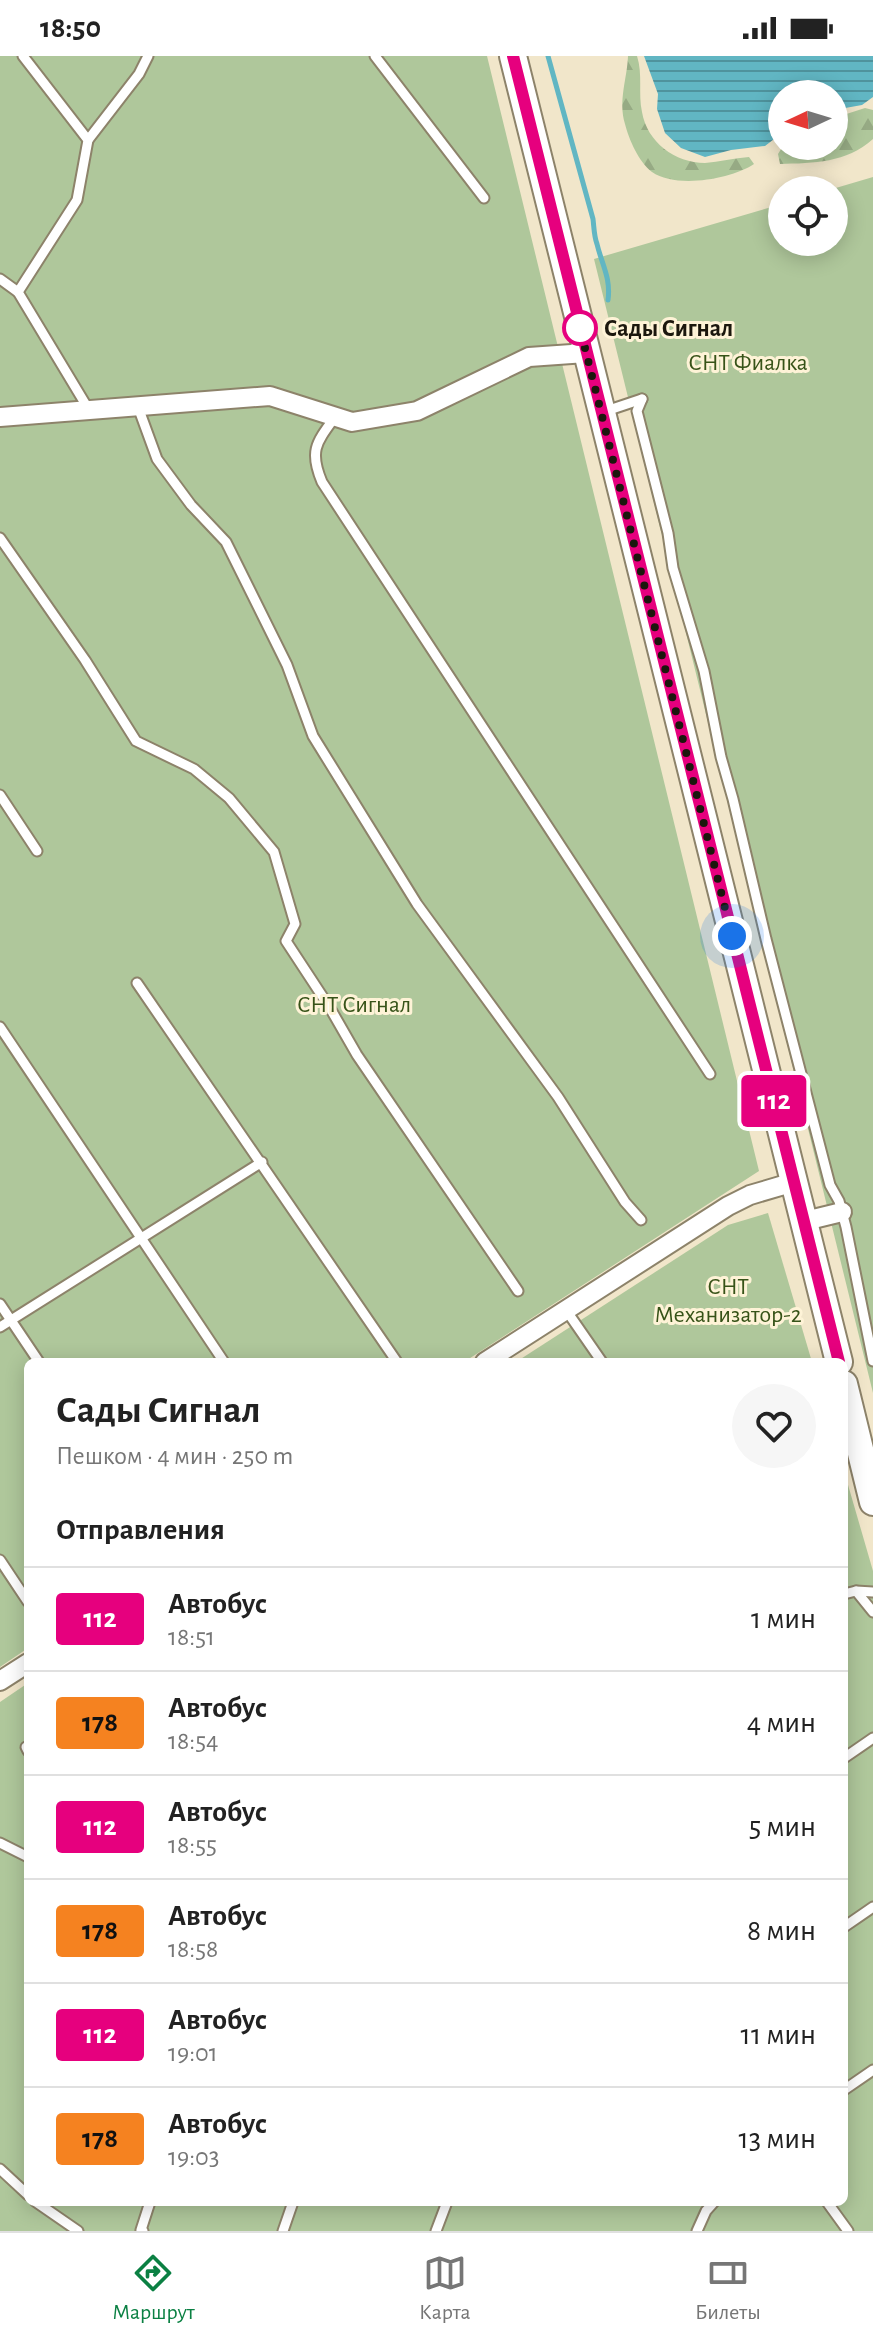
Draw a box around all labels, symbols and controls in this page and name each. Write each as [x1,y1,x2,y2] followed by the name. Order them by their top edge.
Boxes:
[40,13,101,43] text: 18:50
[768,80,848,160] north arrow
[768,80,848,256] map controls
[768,176,848,256] button: locate
[563,311,597,345] marker: Сады Сигнал
[604,317,733,341] place label: Сады Сигнал
[688,351,808,375] park label: СНТ Фиалка
[712,916,752,956] your location
[297,993,411,1017] park label: СНТ Сигнал
[728,1075,820,1127] line badge: 112
[757,1087,791,1115] text: 112
[654,1275,802,1327] park label: СНТ Механизатор-2
[732,1384,816,1468] button: heart
[56,1392,261,1430] text: Сады Сигнал
[56,1443,293,1469] text: Пешком · 4 мин · 250 m
[56,1515,225,1545] text: Отправления
[168,1589,267,1619] text: Автобус
[751,1604,816,1634] text: 1 мин
[83,1605,117,1633] text: 112
[168,1624,215,1650] text: 18:51
[168,1693,267,1723] text: Автобус
[747,1708,816,1738] text: 4 мин
[82,1709,118,1737] text: 178
[168,1728,219,1754] text: 18:54
[168,1797,267,1827] text: Автобус
[749,1812,816,1842] text: 5 мин
[83,1813,117,1841] text: 112
[168,1832,217,1858] text: 18:55
[168,1901,267,1931] text: Автобус
[747,1916,816,1946] text: 8 мин
[82,1917,118,1945] text: 178
[168,1936,218,1962] text: 18:58
[168,2005,267,2035] text: Автобус
[741,2020,816,2050] text: 11 мин
[83,2021,117,2049] text: 112
[168,2040,218,2066] text: 19:01
[168,2109,267,2139] text: Автобус
[739,2124,816,2154] text: 13 мин
[82,2125,118,2153] text: 178
[168,2144,220,2170] text: 19:03
[112,2251,195,2325] tab: Маршрут
[419,2251,471,2325] tab: Карта
[695,2251,761,2325] tab: Билеты

